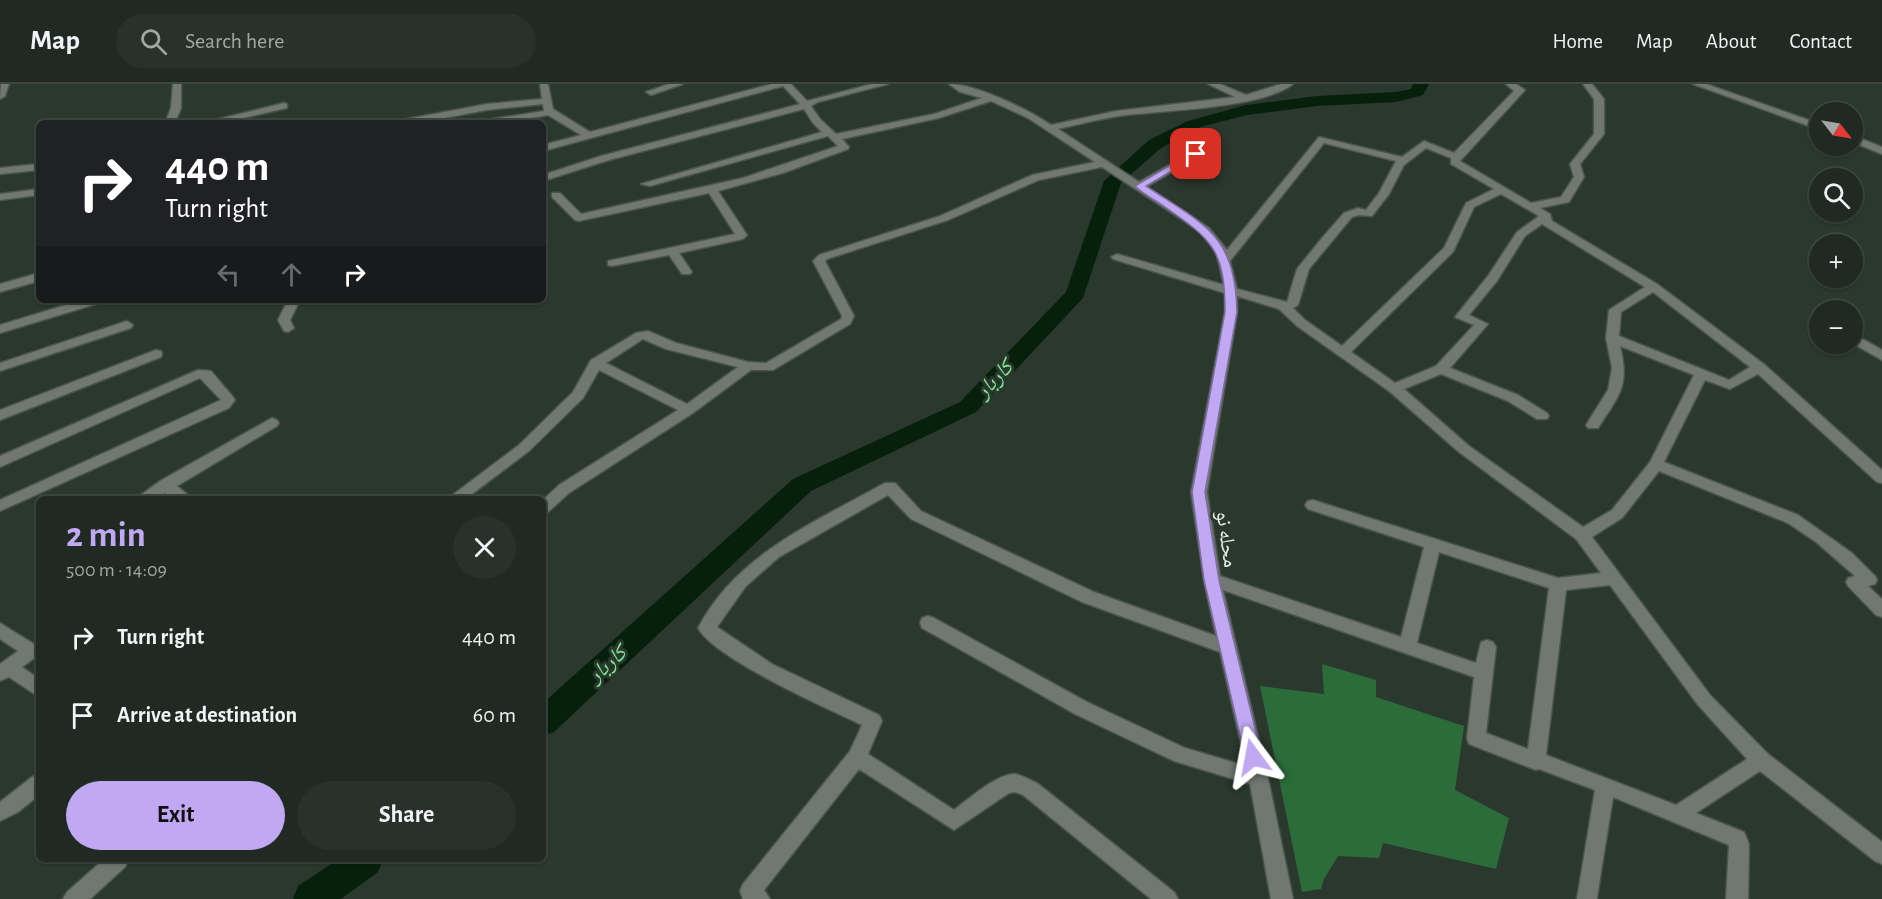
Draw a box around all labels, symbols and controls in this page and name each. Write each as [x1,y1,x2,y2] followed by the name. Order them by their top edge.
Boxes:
[116,14,536,68] search box
[137,25,170,58] icon: search
[30,27,80,55] text: Map
[185,30,284,52] text: Search here
[1552,31,1603,52] text: Home
[1636,31,1673,52] text: Map
[1706,31,1756,52] text: About
[1789,31,1852,52] text: Contact
[1809,102,1863,156] north arrow
[1809,102,1863,354] map controls
[1170,128,1221,179] pin
[1179,137,1212,170] icon: arrive
[66,144,144,222] icon: right
[165,146,269,188] text: 440 m
[1809,168,1863,222] button: search
[165,195,268,222] text: Turn right
[1809,234,1863,288] button: +
[212,258,245,291] icon: left
[275,258,308,291] icon: ahead
[338,258,371,291] icon: right
[1809,300,1863,354] button: −
[970,353,1020,404] water label: کاربار
[1213,509,1241,569] street label: محله نو
[453,516,516,579] button: close
[66,517,146,553] text: 2 min
[66,560,167,580] text: 500 m · 14:09
[66,621,99,654] icon: right
[117,626,204,648] text: Turn right
[462,626,516,648] text: 440 m
[582,639,634,689] water label: کاربار
[66,699,99,732] icon: arrive
[117,704,297,726] text: Arrive at destination
[473,704,516,726] text: 60 m
[1221,725,1285,789] position arrow
[66,781,285,850] button: Exit
[297,781,516,850] button: Share

